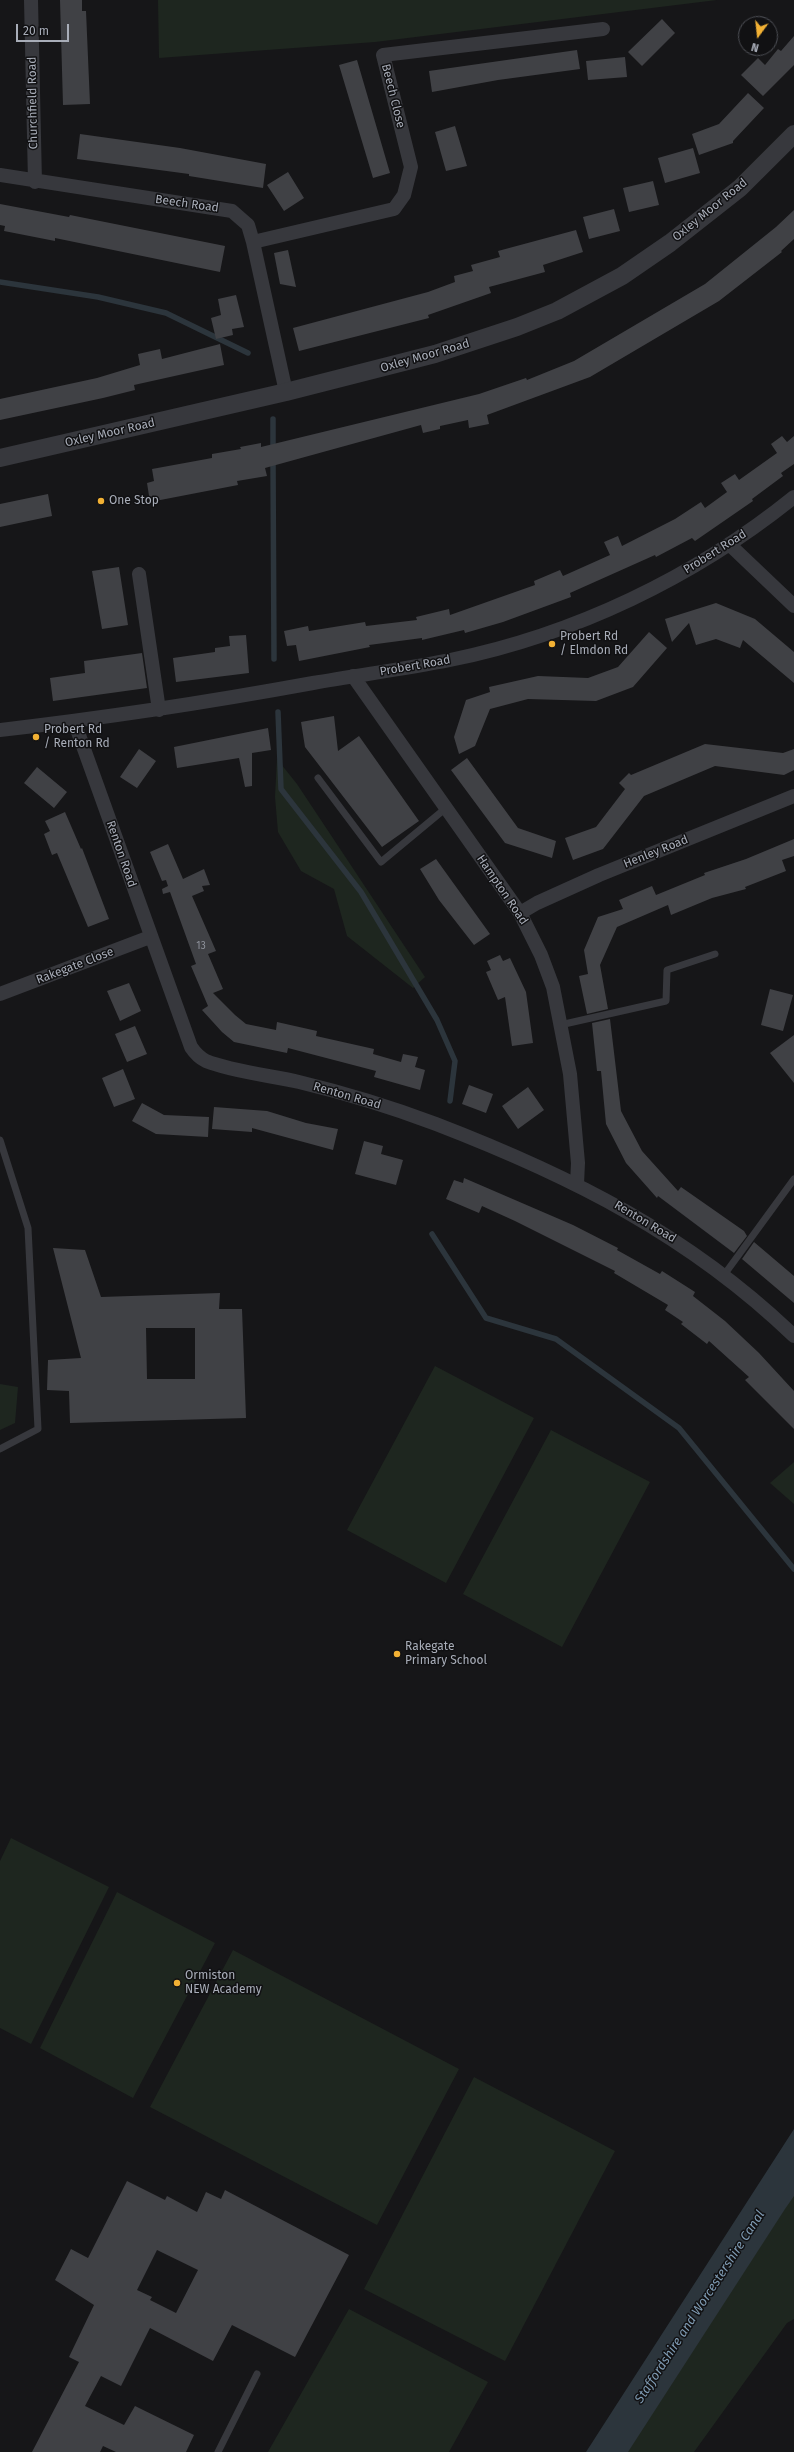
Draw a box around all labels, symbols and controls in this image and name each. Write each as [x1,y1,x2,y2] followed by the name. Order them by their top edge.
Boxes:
[18,16,71,42] scale bar
[738,16,778,56] north arrow
[23,24,49,38] text: 20 m
[750,40,760,54] text: N
[25,57,41,149] street label: Churchfield Road
[378,62,408,130] street label: Beech Close
[670,175,750,245] street label: Oxley Moor Road
[154,192,220,216] street label: Beech Road
[379,336,471,376] street label: Oxley Moor Road
[64,416,156,450] street label: Oxley Moor Road
[109,494,159,508] place label: One Stop
[96,496,106,506] marker: One Stop
[681,527,749,577] street label: Probert Road
[560,630,628,658] place label: Probert Rd / Elmdon Rd
[547,639,557,649] marker: Probert Rd / Elmdon Rd
[379,653,451,679] street label: Probert Road
[44,723,110,751] place label: Probert Rd / Renton Rd
[31,732,41,742] marker: Probert Rd / Renton Rd
[103,819,139,889] street label: Renton Road
[622,833,690,871] street label: Henley Road
[473,852,531,928] street label: Hampton Road
[196,940,206,952] house number: 13
[34,945,116,987] street label: Rakegate Close
[312,1079,382,1113] street label: Renton Road
[611,1198,679,1246] street label: Renton Road
[405,1640,487,1668] place label: Rakegate Primary School
[392,1649,402,1659] marker: Rakegate Primary School
[185,1969,262,1997] place label: Ormiston NEW Academy
[172,1978,182,1988] marker: Ormiston NEW Academy
[632,2208,768,2406] water label: Staffordshire and Worcestershire Canal

